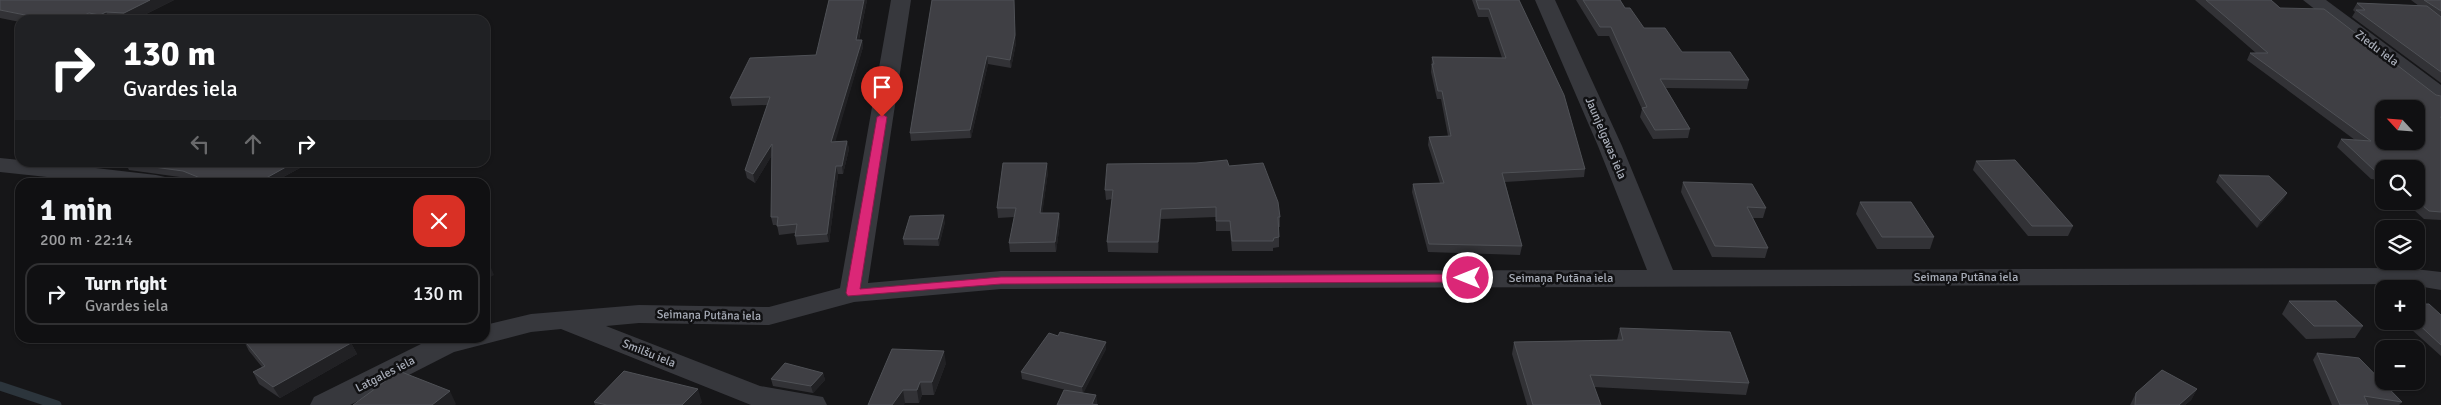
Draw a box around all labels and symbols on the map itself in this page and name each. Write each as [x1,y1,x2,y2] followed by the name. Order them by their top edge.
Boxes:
[2352,27,2401,70] street label: Ziedu iela
[861,66,903,117] pin
[1582,95,1630,181] street label: Jaunjelgavas iela
[2375,100,2425,150] north arrow
[1441,251,1493,303] position arrow
[1914,270,2018,285] street label: Seimaņa Putāna iela
[1509,271,1613,286] street label: Seimaņa Putāna iela
[657,307,761,324] street label: Seimaņa Putāna iela
[620,336,678,371] street label: Smilšu iela
[353,353,418,396] street label: Latgales iela

